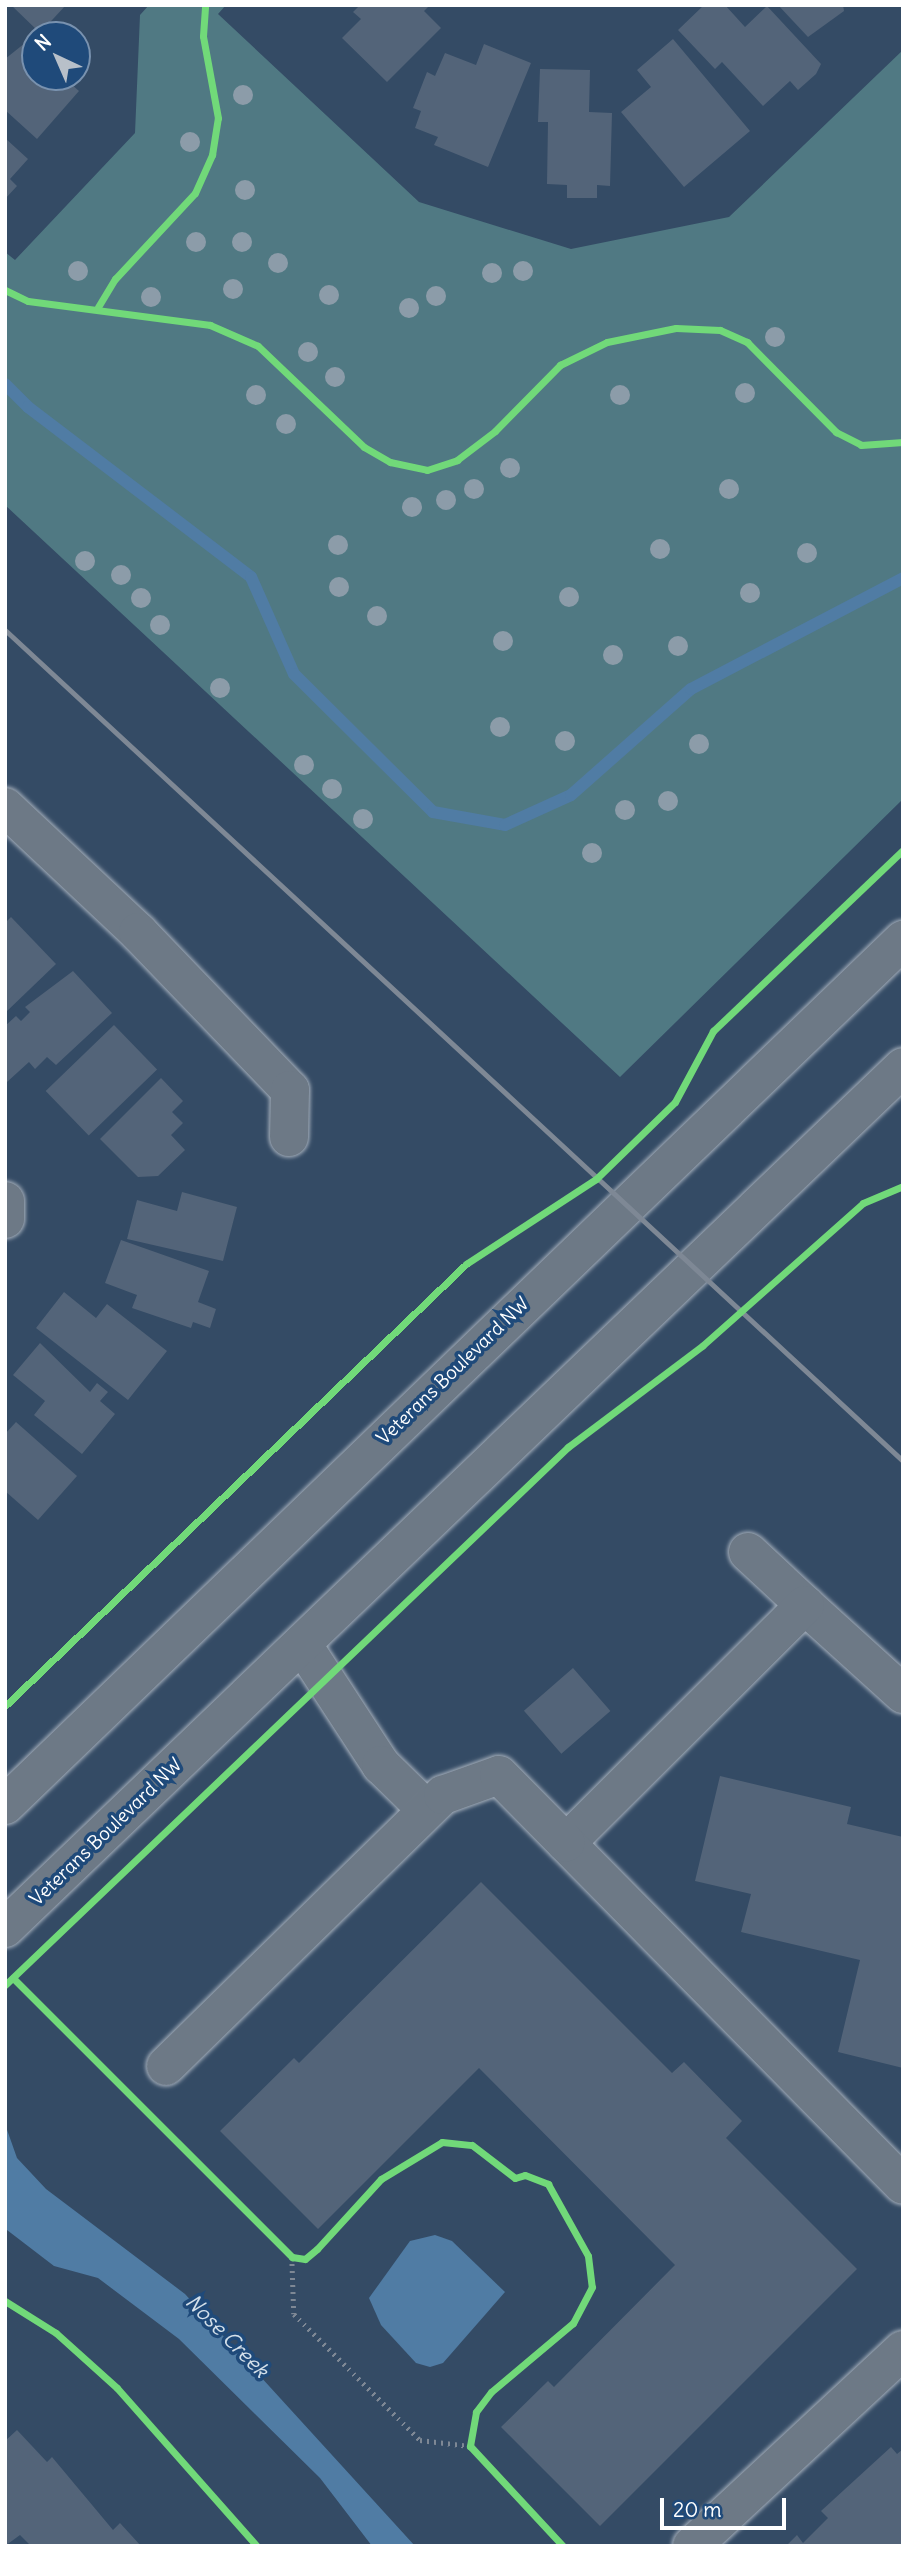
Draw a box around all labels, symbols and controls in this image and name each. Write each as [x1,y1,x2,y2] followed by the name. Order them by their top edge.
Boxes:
[21,21,91,91] north arrow
[30,29,56,56] text: N
[372,1292,534,1450] street label: Veterans Boulevard NW
[25,1753,187,1911] street label: Veterans Boulevard NW
[180,2289,274,2383] water label: Nose Creek
[663,2484,789,2528] scale bar
[673,2496,722,2523] text: 20 m

